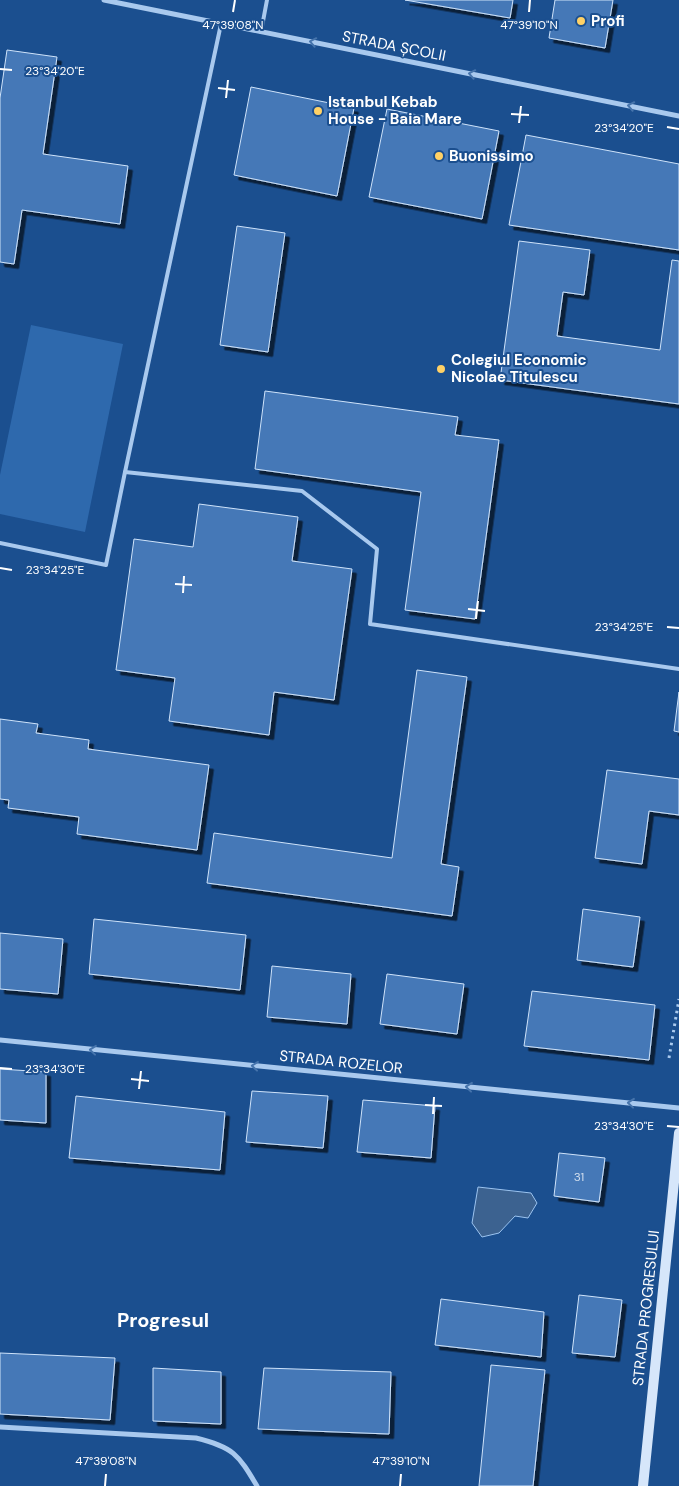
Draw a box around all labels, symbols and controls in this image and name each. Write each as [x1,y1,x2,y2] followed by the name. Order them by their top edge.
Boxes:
[591,11,625,31] place label: Profi
[575,15,587,27] marker: Profi
[202,17,264,33] text: 47°39'08"N
[500,17,558,33] text: 47°39'10"N
[340,26,448,66] street label: STRADA ȘCOLII
[308,37,317,48] one-way arrow
[25,63,85,79] text: 23°34'20"E
[467,70,476,80] one-way arrow
[328,92,462,129] place label: Istanbul Kebab House - Baia Mare
[627,102,636,112] one-way arrow
[312,105,324,117] marker: Istanbul Kebab House - Baia Mare
[594,120,654,136] text: 23°34'20"E
[449,146,534,166] place label: Buonissimo
[433,150,445,162] marker: Buonissimo
[451,350,587,387] place label: Colegiul Economic Nicolae Titulescu
[435,363,447,375] marker: Colegiul Economic Nicolae Titulescu
[26,562,85,578] text: 23°34'25"E
[595,619,654,635] text: 23°34'25"E
[89,1045,97,1056] one-way arrow
[278,1046,404,1078] street label: STRADA ROZELOR
[25,1061,85,1077] text: 23°34'30"E
[251,1061,259,1072] one-way arrow
[465,1082,473,1093] one-way arrow
[626,1098,634,1109] one-way arrow
[594,1118,654,1134] text: 23°34'30"E
[574,1169,584,1185] house number: 31
[628,1229,664,1387] street label: STRADA PROGRESULUI
[117,1307,209,1333] district label: Progresul
[75,1453,137,1469] text: 47°39'08"N
[372,1453,430,1469] text: 47°39'10"N

